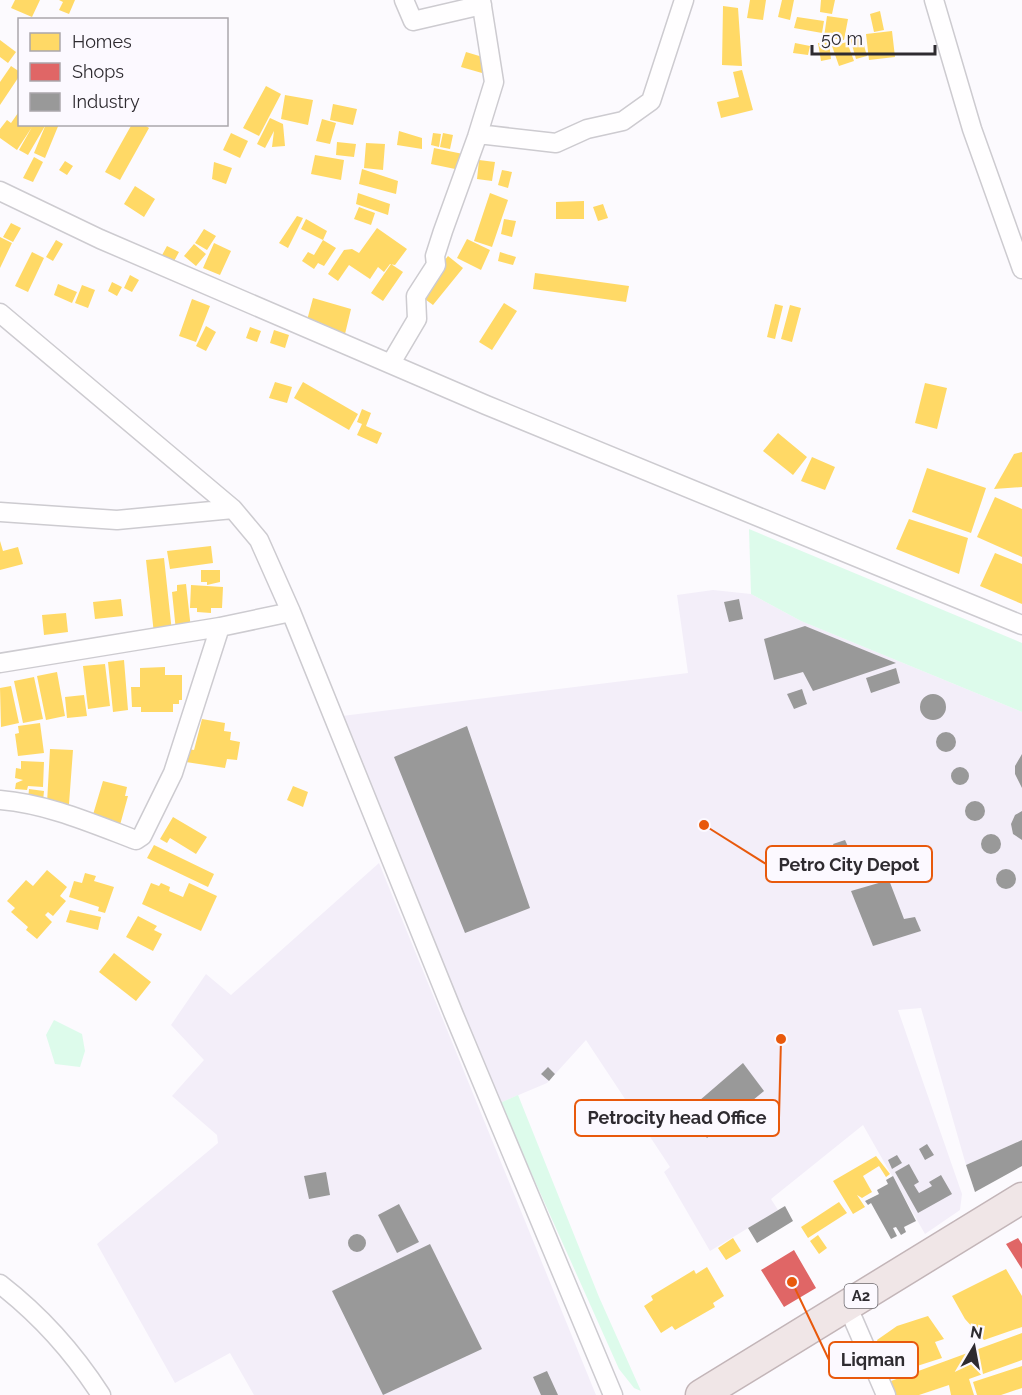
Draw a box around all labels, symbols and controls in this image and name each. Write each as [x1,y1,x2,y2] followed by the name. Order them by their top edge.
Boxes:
[18,18,228,126] legend
[812,18,935,56] scale bar
[821,28,863,49] text: 50 m
[72,31,132,52] text: Homes
[72,61,124,82] text: Shops
[72,91,140,112] text: Industry
[766,846,932,882] callout: Petro City Depot
[778,854,920,875] text: Petro City Depot
[575,1100,779,1136] callout: Petrocity head Office
[587,1107,767,1128] text: Petrocity head Office
[844,1284,878,1308] road number: A2
[944,1317,1004,1377] north arrow
[969,1322,984,1343] text: N
[829,1342,918,1378] callout: Liqman
[841,1349,905,1370] text: Liqman

